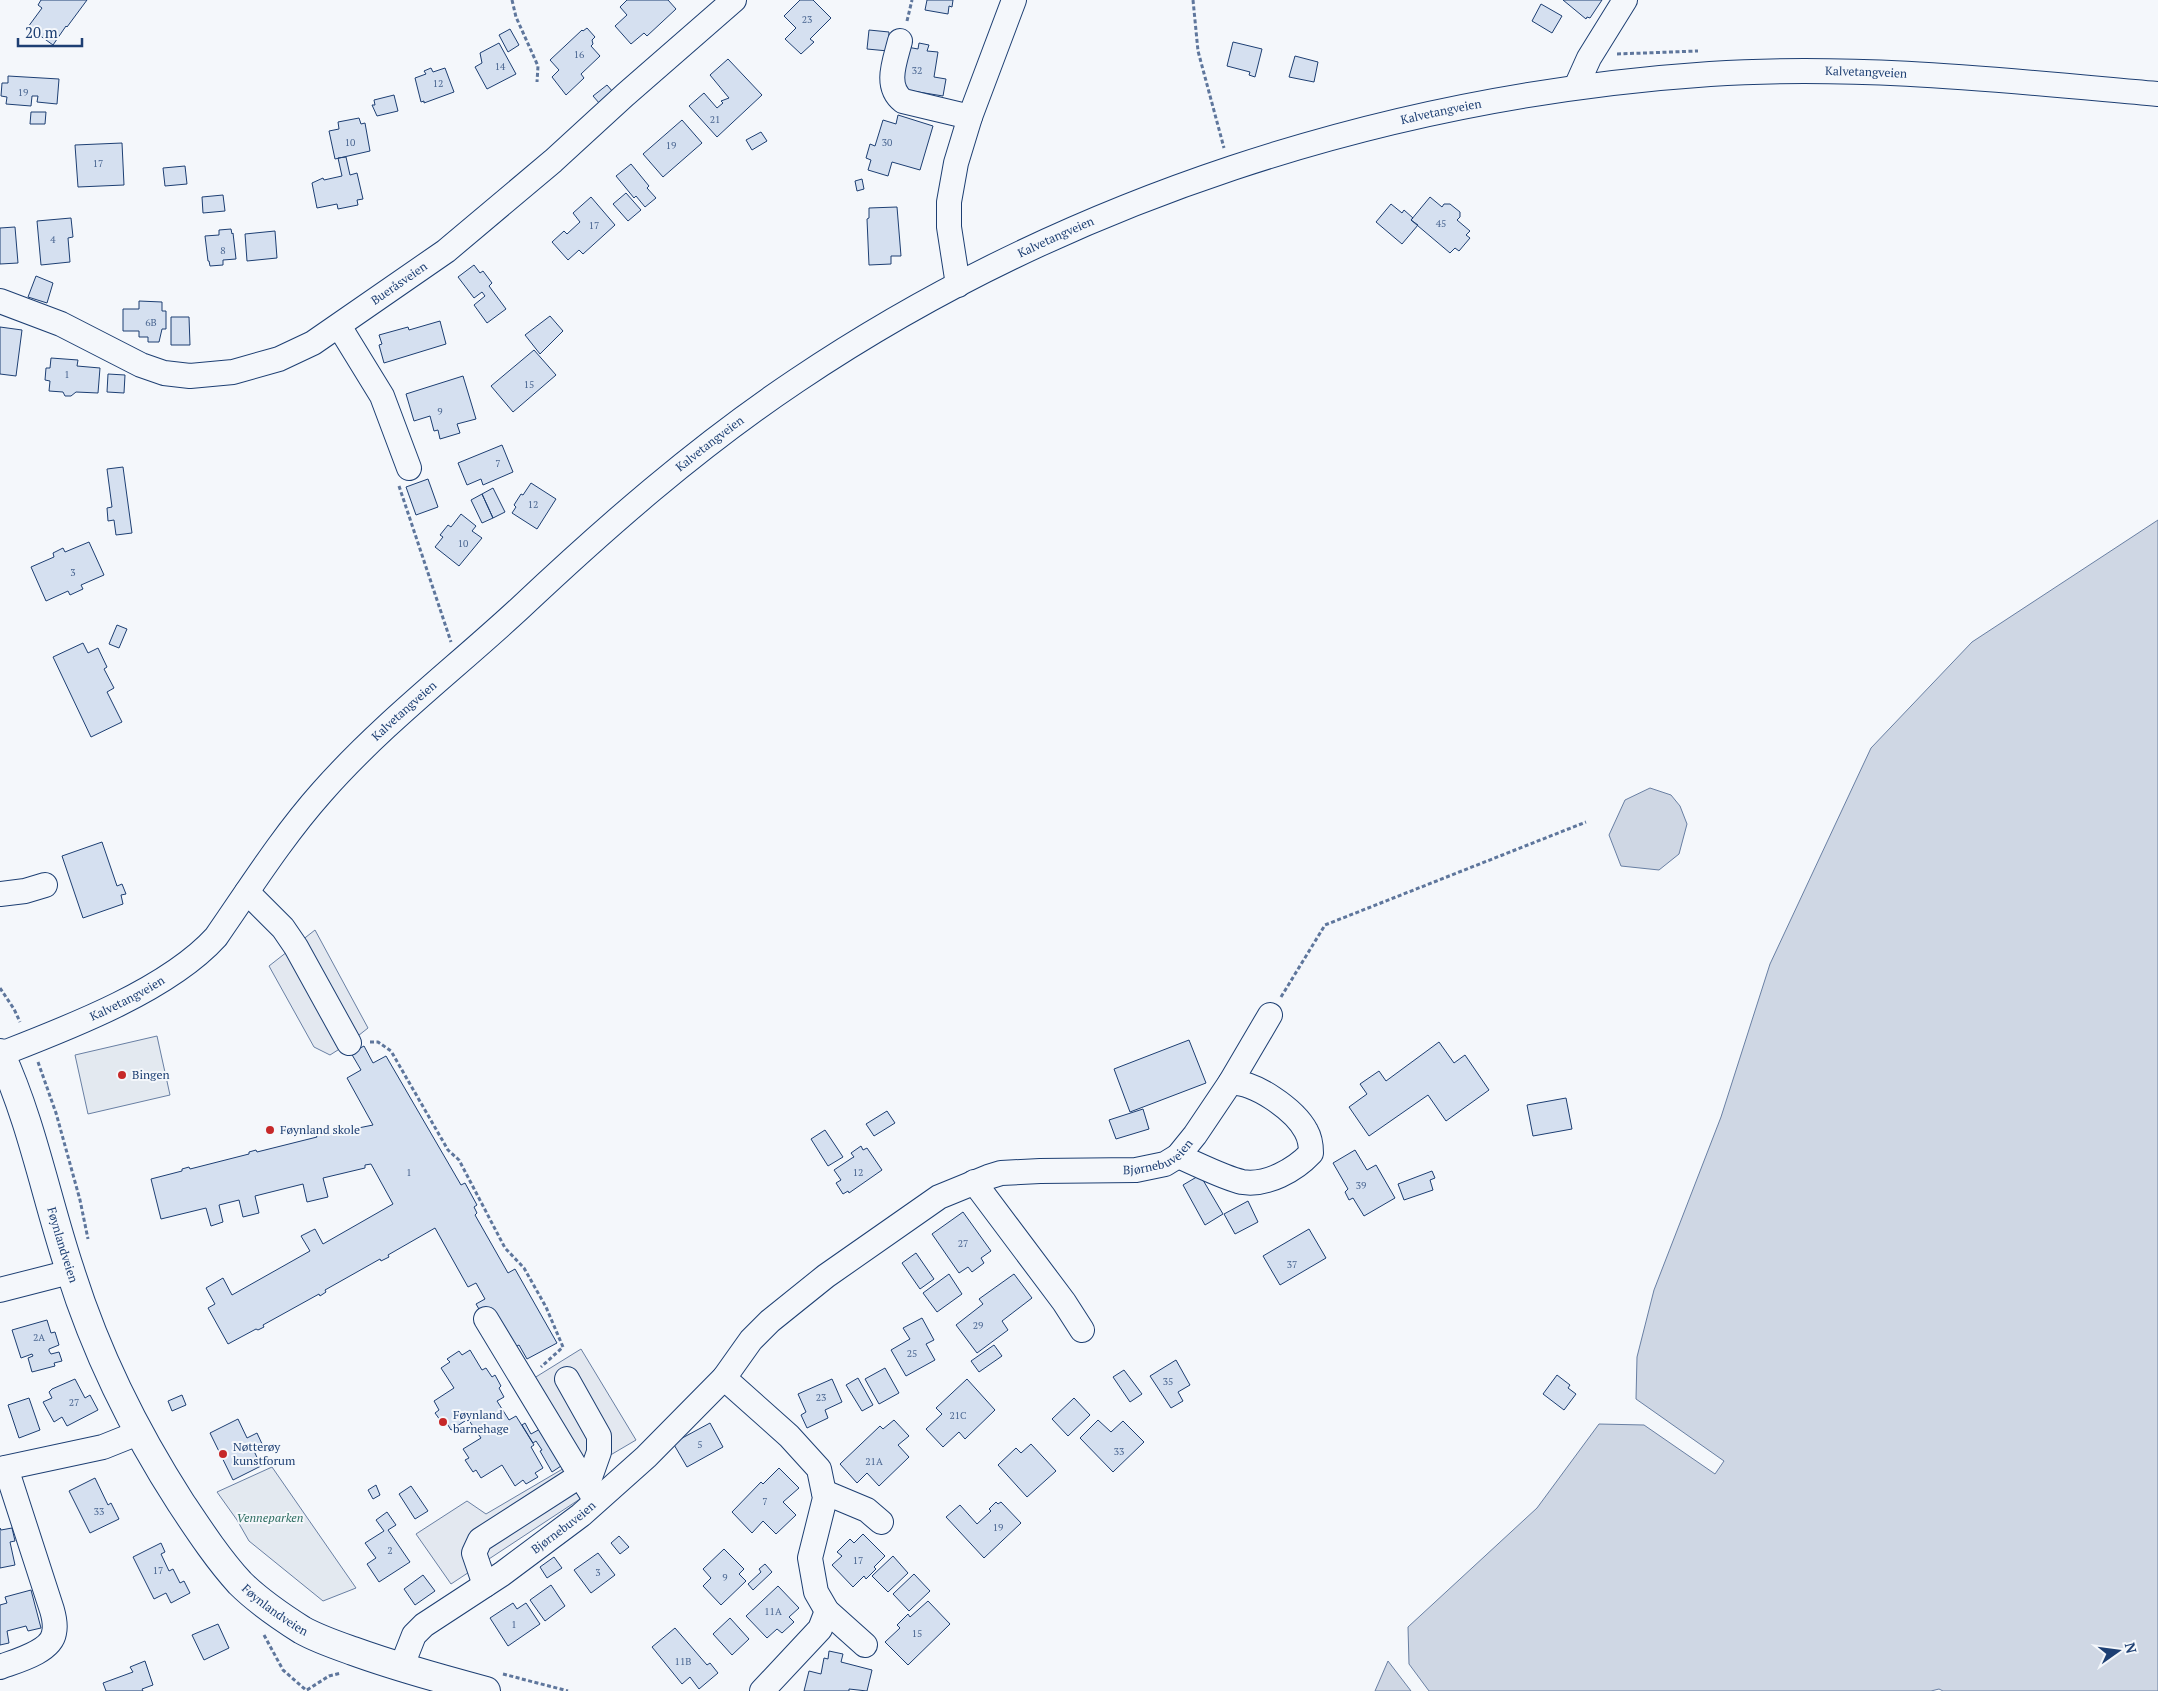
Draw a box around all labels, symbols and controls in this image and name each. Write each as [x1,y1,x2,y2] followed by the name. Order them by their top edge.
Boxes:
[802,13,812,26] house number: 23
[18,15,81,47] scale bar
[25,22,58,42] text: 20 m
[574,48,585,61] house number: 16
[495,60,506,73] house number: 14
[1825,63,1908,81] street label: Kalvetangveien
[912,64,922,77] house number: 32
[433,77,443,90] house number: 12
[18,86,28,99] house number: 19
[1399,96,1483,127] street label: Kalvetangveien
[710,113,720,126] house number: 21
[345,136,355,149] house number: 10
[882,136,892,149] house number: 30
[666,139,676,152] house number: 19
[93,157,103,170] house number: 17
[1015,213,1096,260] street label: Kalvetangveien
[1436,217,1446,230] house number: 45
[589,219,599,232] house number: 17
[50,233,56,246] house number: 4
[220,244,226,257] house number: 8
[368,258,430,308] street label: Bueråsveien
[145,316,157,329] house number: 6B
[64,368,70,381] house number: 1
[524,378,534,391] house number: 15
[437,405,443,418] house number: 9
[672,412,746,474] street label: Kalvetangveien
[495,457,501,470] house number: 7
[528,498,538,511] house number: 12
[458,537,468,550] house number: 10
[70,566,76,579] house number: 3
[368,677,439,744] street label: Kalvetangveien
[87,972,167,1024] street label: Kalvetangveien
[132,1067,170,1082] place label: Bingen
[116,1069,128,1081] marker: Bingen
[280,1122,360,1137] place label: Føynland skole
[264,1124,276,1136] marker: Føynland skole
[1123,1136,1196,1177] street label: Bjørnebuveien
[406,1166,412,1179] house number: 1
[853,1166,863,1179] house number: 12
[1356,1179,1366,1192] house number: 39
[44,1205,82,1285] street label: Føynlandveien
[958,1237,968,1250] house number: 27
[1287,1258,1297,1271] house number: 37
[973,1319,983,1332] house number: 29
[33,1331,45,1344] house number: 2A
[907,1347,917,1360] house number: 25
[1163,1375,1173,1388] house number: 35
[816,1391,826,1404] house number: 23
[69,1396,79,1409] house number: 27
[453,1407,509,1436] place label: Føynland barnehage
[949,1409,967,1422] house number: 21C
[437,1416,449,1428] marker: Føynland barnehage
[697,1438,703,1451] house number: 5
[233,1439,296,1468] place label: Nøtterøy kunstforum
[1114,1445,1124,1458] house number: 33
[217,1448,229,1460] marker: Nøtterøy kunstforum
[865,1455,883,1468] house number: 21A
[762,1495,768,1508] house number: 7
[528,1497,599,1557] street label: Bjørnebuveien
[94,1505,104,1518] house number: 33
[237,1510,303,1525] park label: Venneparken
[993,1521,1003,1534] house number: 19
[387,1544,393,1557] house number: 2
[853,1554,863,1567] house number: 17
[153,1564,163,1577] house number: 17
[595,1566,601,1579] house number: 3
[722,1571,728,1584] house number: 9
[239,1581,311,1639] street label: Føynlandveien
[764,1605,782,1618] house number: 11A
[511,1618,517,1631] house number: 1
[2093,1626,2143,1676] north arrow
[912,1627,922,1640] house number: 15
[2121,1640,2142,1656] text: N
[675,1655,691,1668] house number: 11B

